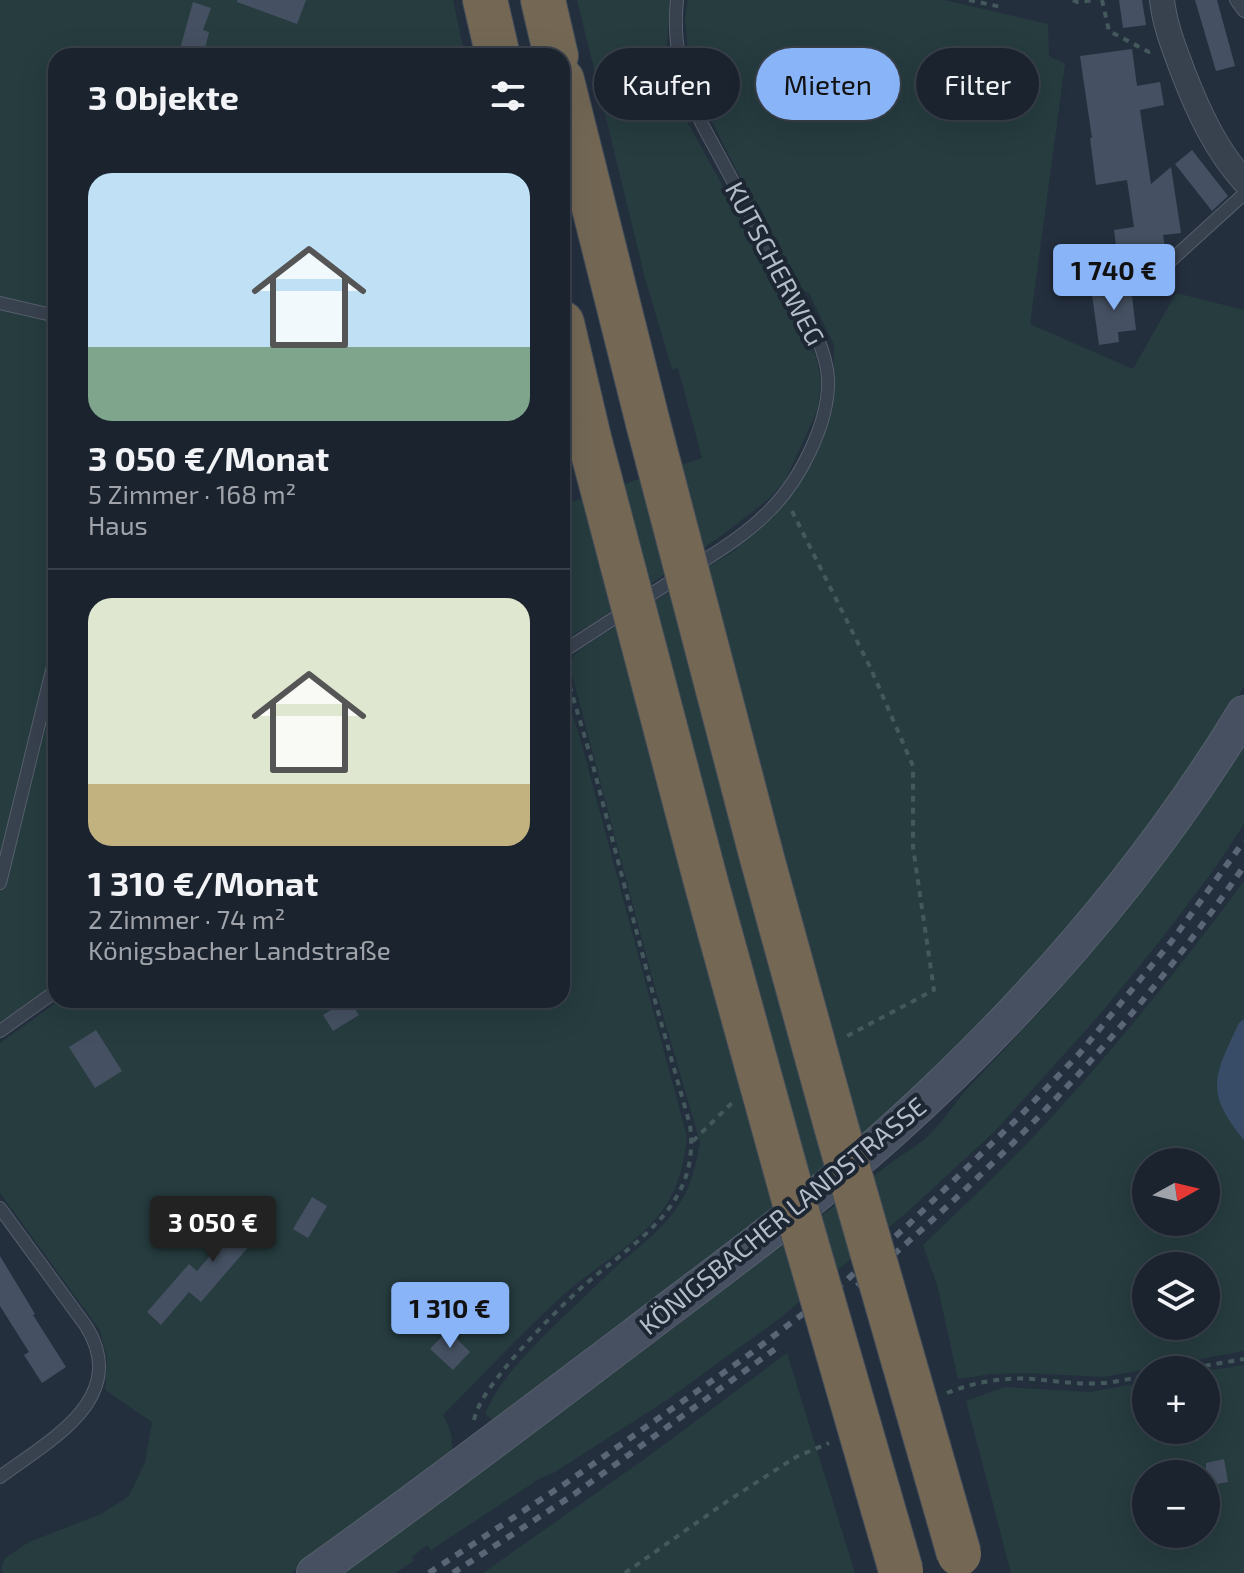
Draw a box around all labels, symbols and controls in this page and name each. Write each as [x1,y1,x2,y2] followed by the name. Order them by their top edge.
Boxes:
[594,48,740,120] chip: Kaufen
[756,48,900,120] chip: Mieten
[916,48,1039,120] chip: Filter
[486,74,530,118] icon: filters
[88,76,239,117] text: 3 Objekte
[720,176,832,350] street label: KUTSCHERWEG
[237,225,381,369] icon: home
[1040,244,1188,312] pin: 1 740 €
[1071,254,1157,285] text: 1 740 €
[88,437,329,478] text: 3 050 €/Monat
[88,478,296,509] text: 5 Zimmer · 168 m²
[88,509,148,540] text: Haus
[237,650,381,794] icon: home
[88,862,318,903] text: 1 310 €/Monat
[88,903,285,934] text: 2 Zimmer · 74 m²
[88,934,391,965] text: Königsbacher Landstraße
[632,1090,932,1340] street label: KÖNIGSBACHER LANDSTRASSE
[1132,1148,1220,1236] north arrow
[1132,1148,1220,1548] map controls
[139,1196,287,1264] pin: 3 050 €
[168,1206,258,1237] text: 3 050 €
[1132,1252,1220,1340] button: layers
[376,1282,524,1350] pin: 1 310 €
[409,1292,491,1323] text: 1 310 €
[1132,1356,1220,1444] button: +
[1132,1460,1220,1548] button: −

